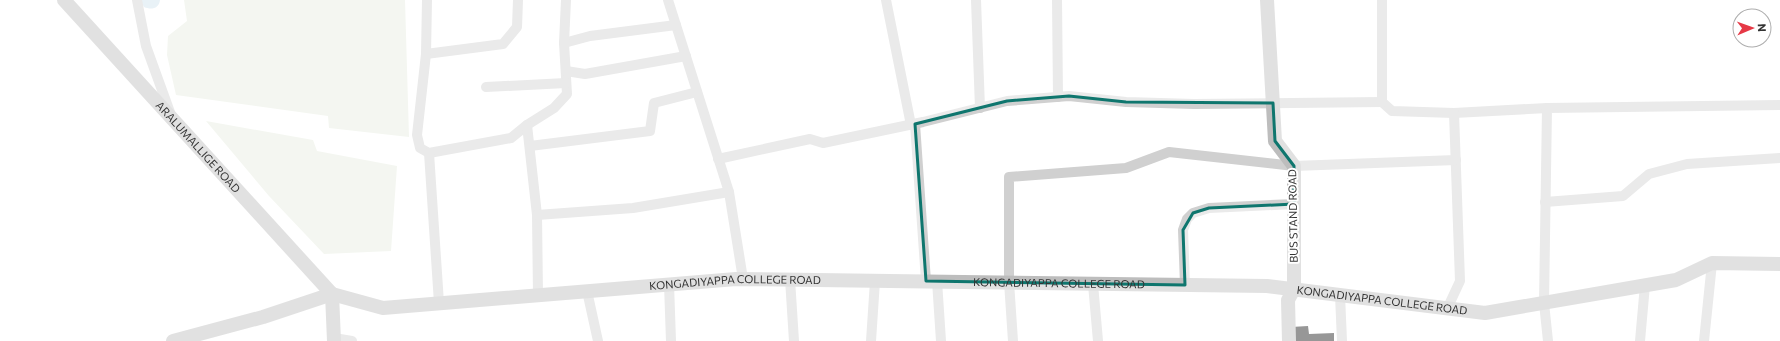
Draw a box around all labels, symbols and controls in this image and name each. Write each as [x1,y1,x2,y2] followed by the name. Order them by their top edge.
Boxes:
[1732,8,1772,48] north arrow
[1756,23,1769,32] text: N
[154,98,243,195] street label: ARALUMALLIGE ROAD
[1285,169,1300,263] street label: BUS STAND ROAD
[649,272,821,292] street label: KONGADIYAPPA COLLEGE ROAD
[973,275,1145,290] street label: KONGADIYAPPA COLLEGE ROAD
[1296,283,1468,317] street label: KONGADIYAPPA COLLEGE ROAD

